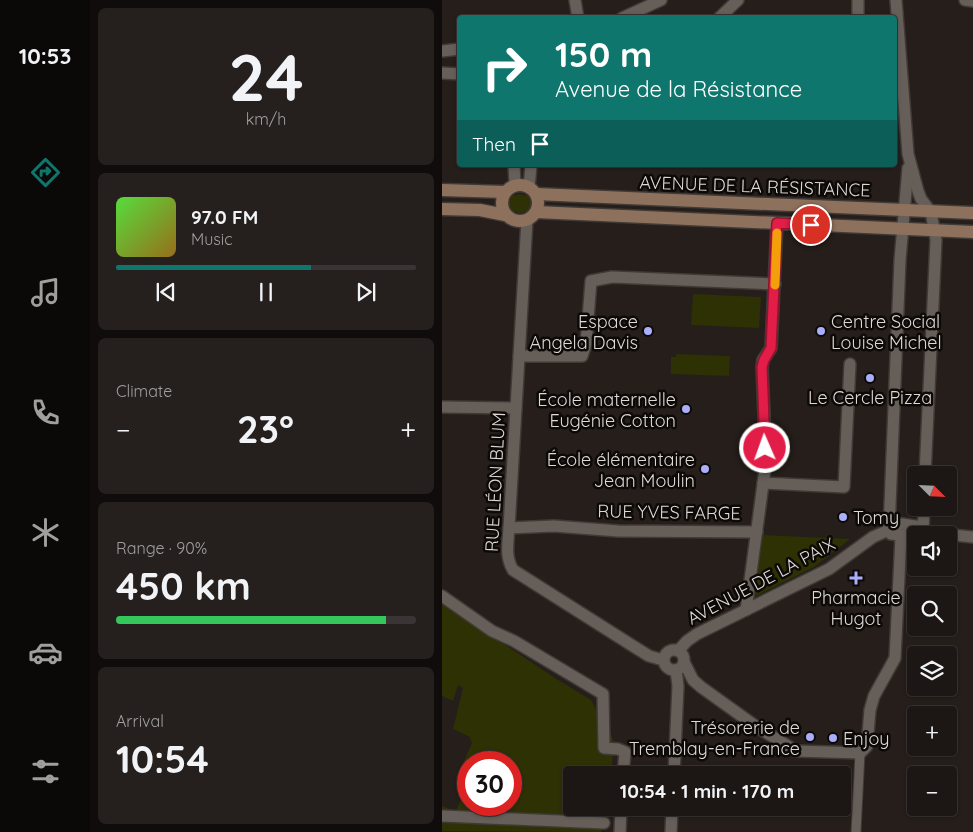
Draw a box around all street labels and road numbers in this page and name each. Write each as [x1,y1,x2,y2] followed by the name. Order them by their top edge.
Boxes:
[639,170,871,202] street label: AVENUE DE LA RÉSISTANCE
[480,411,510,553] street label: RUE LÉON BLUM
[597,499,741,525] street label: RUE YVES FARGE
[683,532,839,630] street label: AVENUE DE LA PAIX

